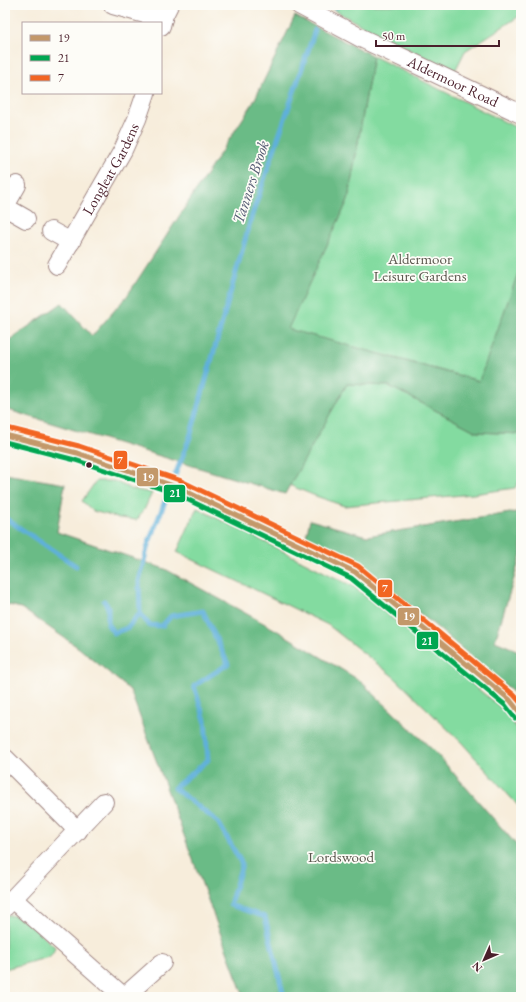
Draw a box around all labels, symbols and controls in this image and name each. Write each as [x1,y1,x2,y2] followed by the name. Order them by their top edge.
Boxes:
[22,22,162,94] legend
[376,22,499,48] scale bar
[382,28,406,44] text: 50 m
[58,30,70,46] text: 19
[58,50,70,66] text: 21
[404,51,502,111] street label: Aldermoor Road
[58,70,64,86] text: 7
[78,120,143,218] street label: Longleat Gardens
[227,137,274,226] water label: Tanners Brook
[373,249,467,285] park label: Aldermoor Leisure Gardens
[113,450,128,470] line badge: 7
[117,453,123,467] text: 7
[84,460,94,470] unlabelled marker
[136,467,159,487] line badge: 19
[142,470,154,484] text: 19
[163,484,186,503] line badge: 21
[169,486,181,500] text: 21
[377,579,393,598] line badge: 7
[382,581,388,595] text: 7
[397,607,420,626] line badge: 19
[403,609,415,623] text: 19
[416,631,439,650] line badge: 21
[421,634,433,648] text: 21
[308,847,374,866] park label: Lordswood
[464,940,504,980] north arrow
[469,959,485,975] text: N

